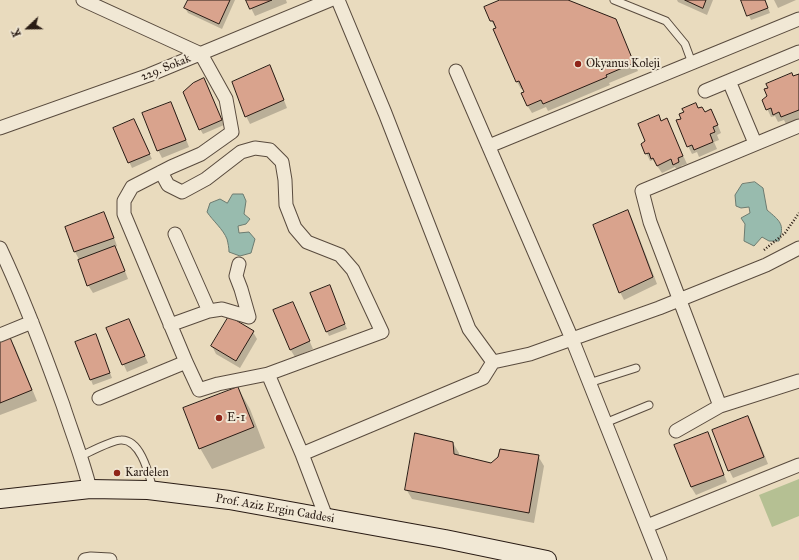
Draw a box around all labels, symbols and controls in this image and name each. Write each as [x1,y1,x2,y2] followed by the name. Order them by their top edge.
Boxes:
[8,8,48,48] north arrow
[9,27,24,39] text: K
[139,51,193,85] street label: 229. Sokak
[586,57,660,71] place label: Okyanus Koleji
[573,59,583,69] marker: Okyanus Koleji
[227,411,245,425] place label: E-1
[214,413,224,423] marker: E-1
[125,466,169,480] place label: Kardelen
[112,468,122,478] marker: Kardelen
[214,491,336,527] street label: Prof. Aziz Ergin Caddesi

